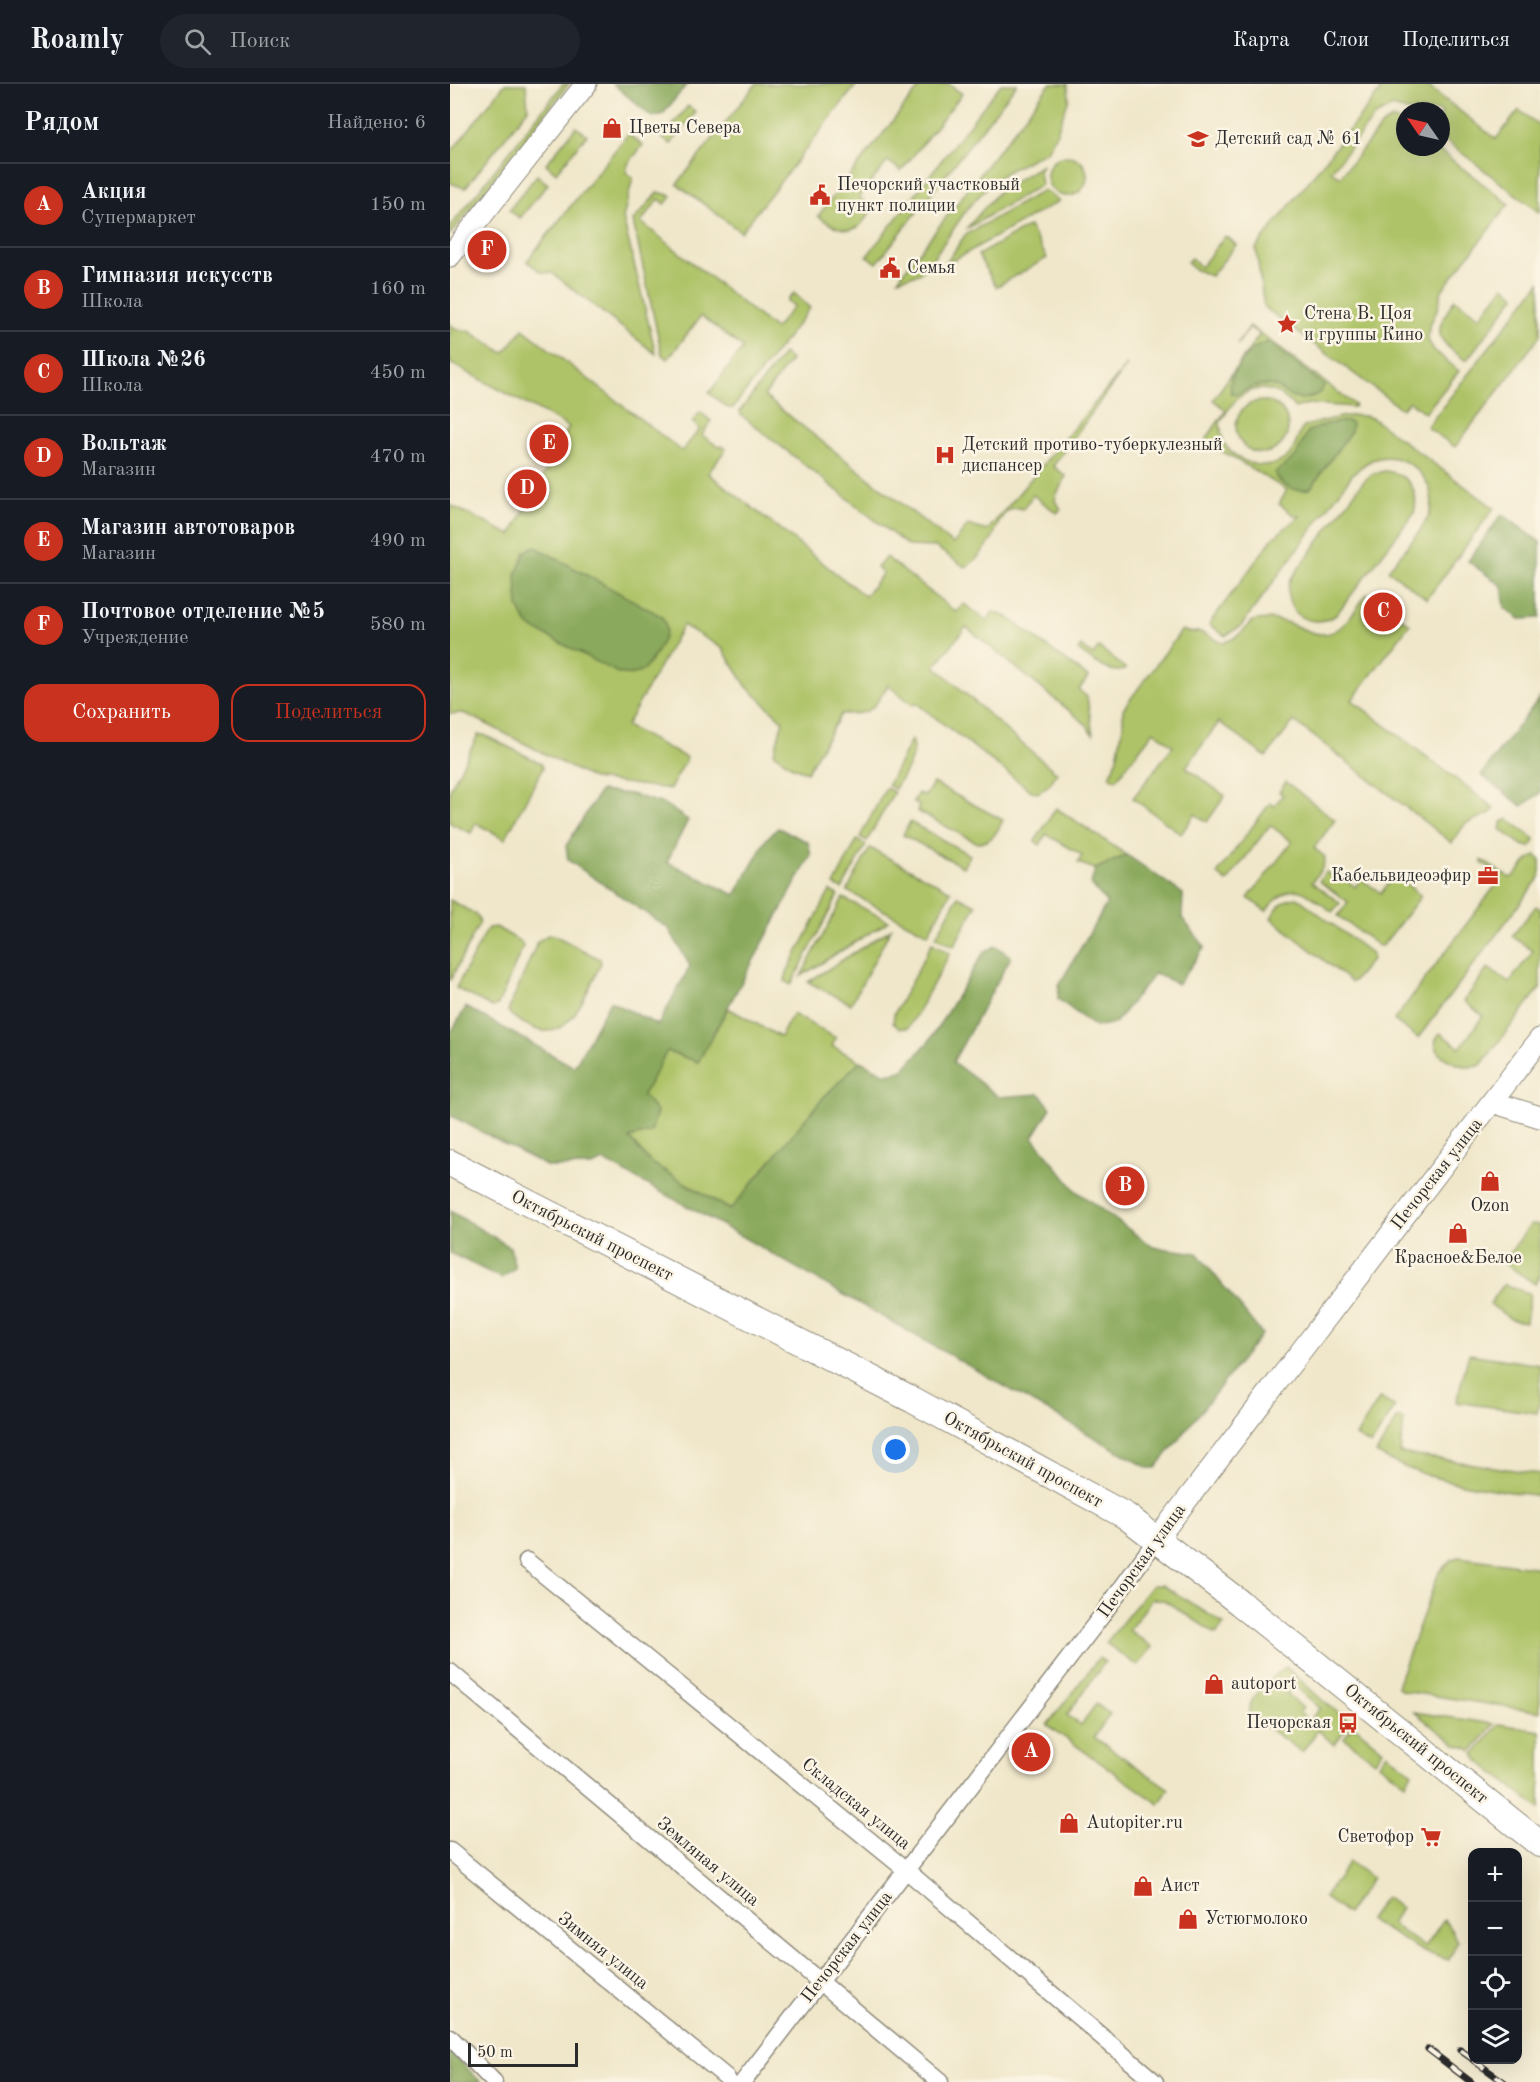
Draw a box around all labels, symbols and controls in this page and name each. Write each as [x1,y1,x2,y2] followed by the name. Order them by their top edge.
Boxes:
[160,14,580,68] search box
[181,25,214,58] icon: search
[30,27,124,55] text: Roamly
[229,30,290,52] text: Поиск
[1233,30,1290,51] text: Карта
[1323,30,1369,51] text: Слои
[1402,30,1510,51] text: Поделиться
[1396,102,1450,156] north arrow
[24,110,99,136] text: Рядом
[327,113,426,133] text: Найдено: 6
[600,116,624,140] shop icon: Цветы Севера
[629,119,741,137] place label: Цветы Севера
[1186,127,1210,151] school or university icon: Детский сад № 61
[1215,130,1362,148] place label: Детский сад № 61
[837,176,1020,215] place label: Печорский участковый пункт полиции
[81,181,146,203] text: Акция
[808,183,832,207] public building icon: Печорский участковый пункт полиции
[36,195,51,215] text: A
[370,195,426,215] text: 150 m
[81,208,196,228] text: Супермаркет
[468,228,507,272] pin: F
[878,256,902,280] public building icon: Семья
[907,259,955,277] place label: Семья
[81,265,273,287] text: Гимназия искусств
[36,279,51,299] text: B
[370,279,426,299] text: 160 m
[81,292,143,312] text: Школа
[1304,305,1423,344] place label: Стена В. Цоя и группы Кино
[1275,312,1299,336] place icon: Стена В. Цоя и группы Кино
[81,349,206,371] text: Школа №26
[37,363,50,383] text: C
[370,363,426,383] text: 450 m
[81,376,143,396] text: Школа
[530,422,568,466] pin: E
[81,433,167,455] text: Вольтаж
[962,436,1223,475] place label: Детский противо-туберкулезный диспансер
[933,443,957,467] hospital icon: Детский противо-туберкулезный диспансер
[36,447,51,467] text: D
[370,447,426,467] text: 470 m
[81,460,156,480] text: Магазин
[508,466,547,512] pin: D
[81,517,295,539] text: Магазин автотоваров
[37,531,50,551] text: E
[370,531,426,551] text: 490 m
[81,544,156,564] text: Магазин
[1364,590,1402,634] pin: C
[81,601,325,623] text: Почтовое отделение №5
[37,615,50,635] text: F
[370,615,426,635] text: 580 m
[81,628,189,648] text: Учреждение
[24,684,219,742] button: Сохранить
[231,684,426,742] button: Поделиться
[1476,864,1500,888] office icon: Кабельвидеоэфир
[1331,867,1471,886] place label: Кабельвидеоэфир
[1388,1115,1486,1233] street label: Печорская улица
[1106,1164,1144,1208] pin: B
[1478,1169,1502,1193] shop icon: Ozon
[508,1187,676,1285] street label: Октябрьский проспект
[1470,1197,1510,1215] place label: Ozon
[1446,1221,1470,1245] shop icon: Красное&Белое
[1394,1249,1522,1267] place label: Красное&Белое
[940,1409,1106,1511] street label: Октябрьский проспект
[881,1435,910,1464] your location
[1095,1501,1189,1621] street label: Печорская улица
[1202,1672,1226,1696] shop icon: autoport
[1231,1675,1297,1693] place label: autoport
[1341,1681,1491,1807] street label: Октябрьский проспект
[1336,1711,1360,1735] bus stop icon: Печорская
[1246,1714,1331,1732] place label: Печорская
[1012,1730,1050,1774] pin: A
[798,1755,914,1853] street label: Складская улица
[1057,1811,1081,1835] shop icon: Autopiter.ru
[653,1814,763,1910] street label: Земляная улица
[1086,1814,1183,1832] place label: Autopiter.ru
[1419,1825,1443,1849] supermarket icon: Светофор
[1337,1828,1414,1847] place label: Светофор
[1468,1848,1522,2064] map controls
[1468,1848,1522,1902] button: +
[1131,1874,1155,1898] shop icon: Аист
[1160,1877,1200,1895] place label: Аист
[798,1888,896,2006] street label: Печорская улица
[1468,1902,1522,1956] button: −
[1176,1907,1200,1931] shop icon: Устюгмолоко
[554,1909,652,1993] street label: Зимняя улица
[1205,1910,1308,1928] place label: Устюгмолоко
[1468,1956,1522,2010] button: locate
[1468,2010,1522,2064] button: layers
[468,2040,578,2068] scale bar
[477,2045,513,2061] text: 50 m

